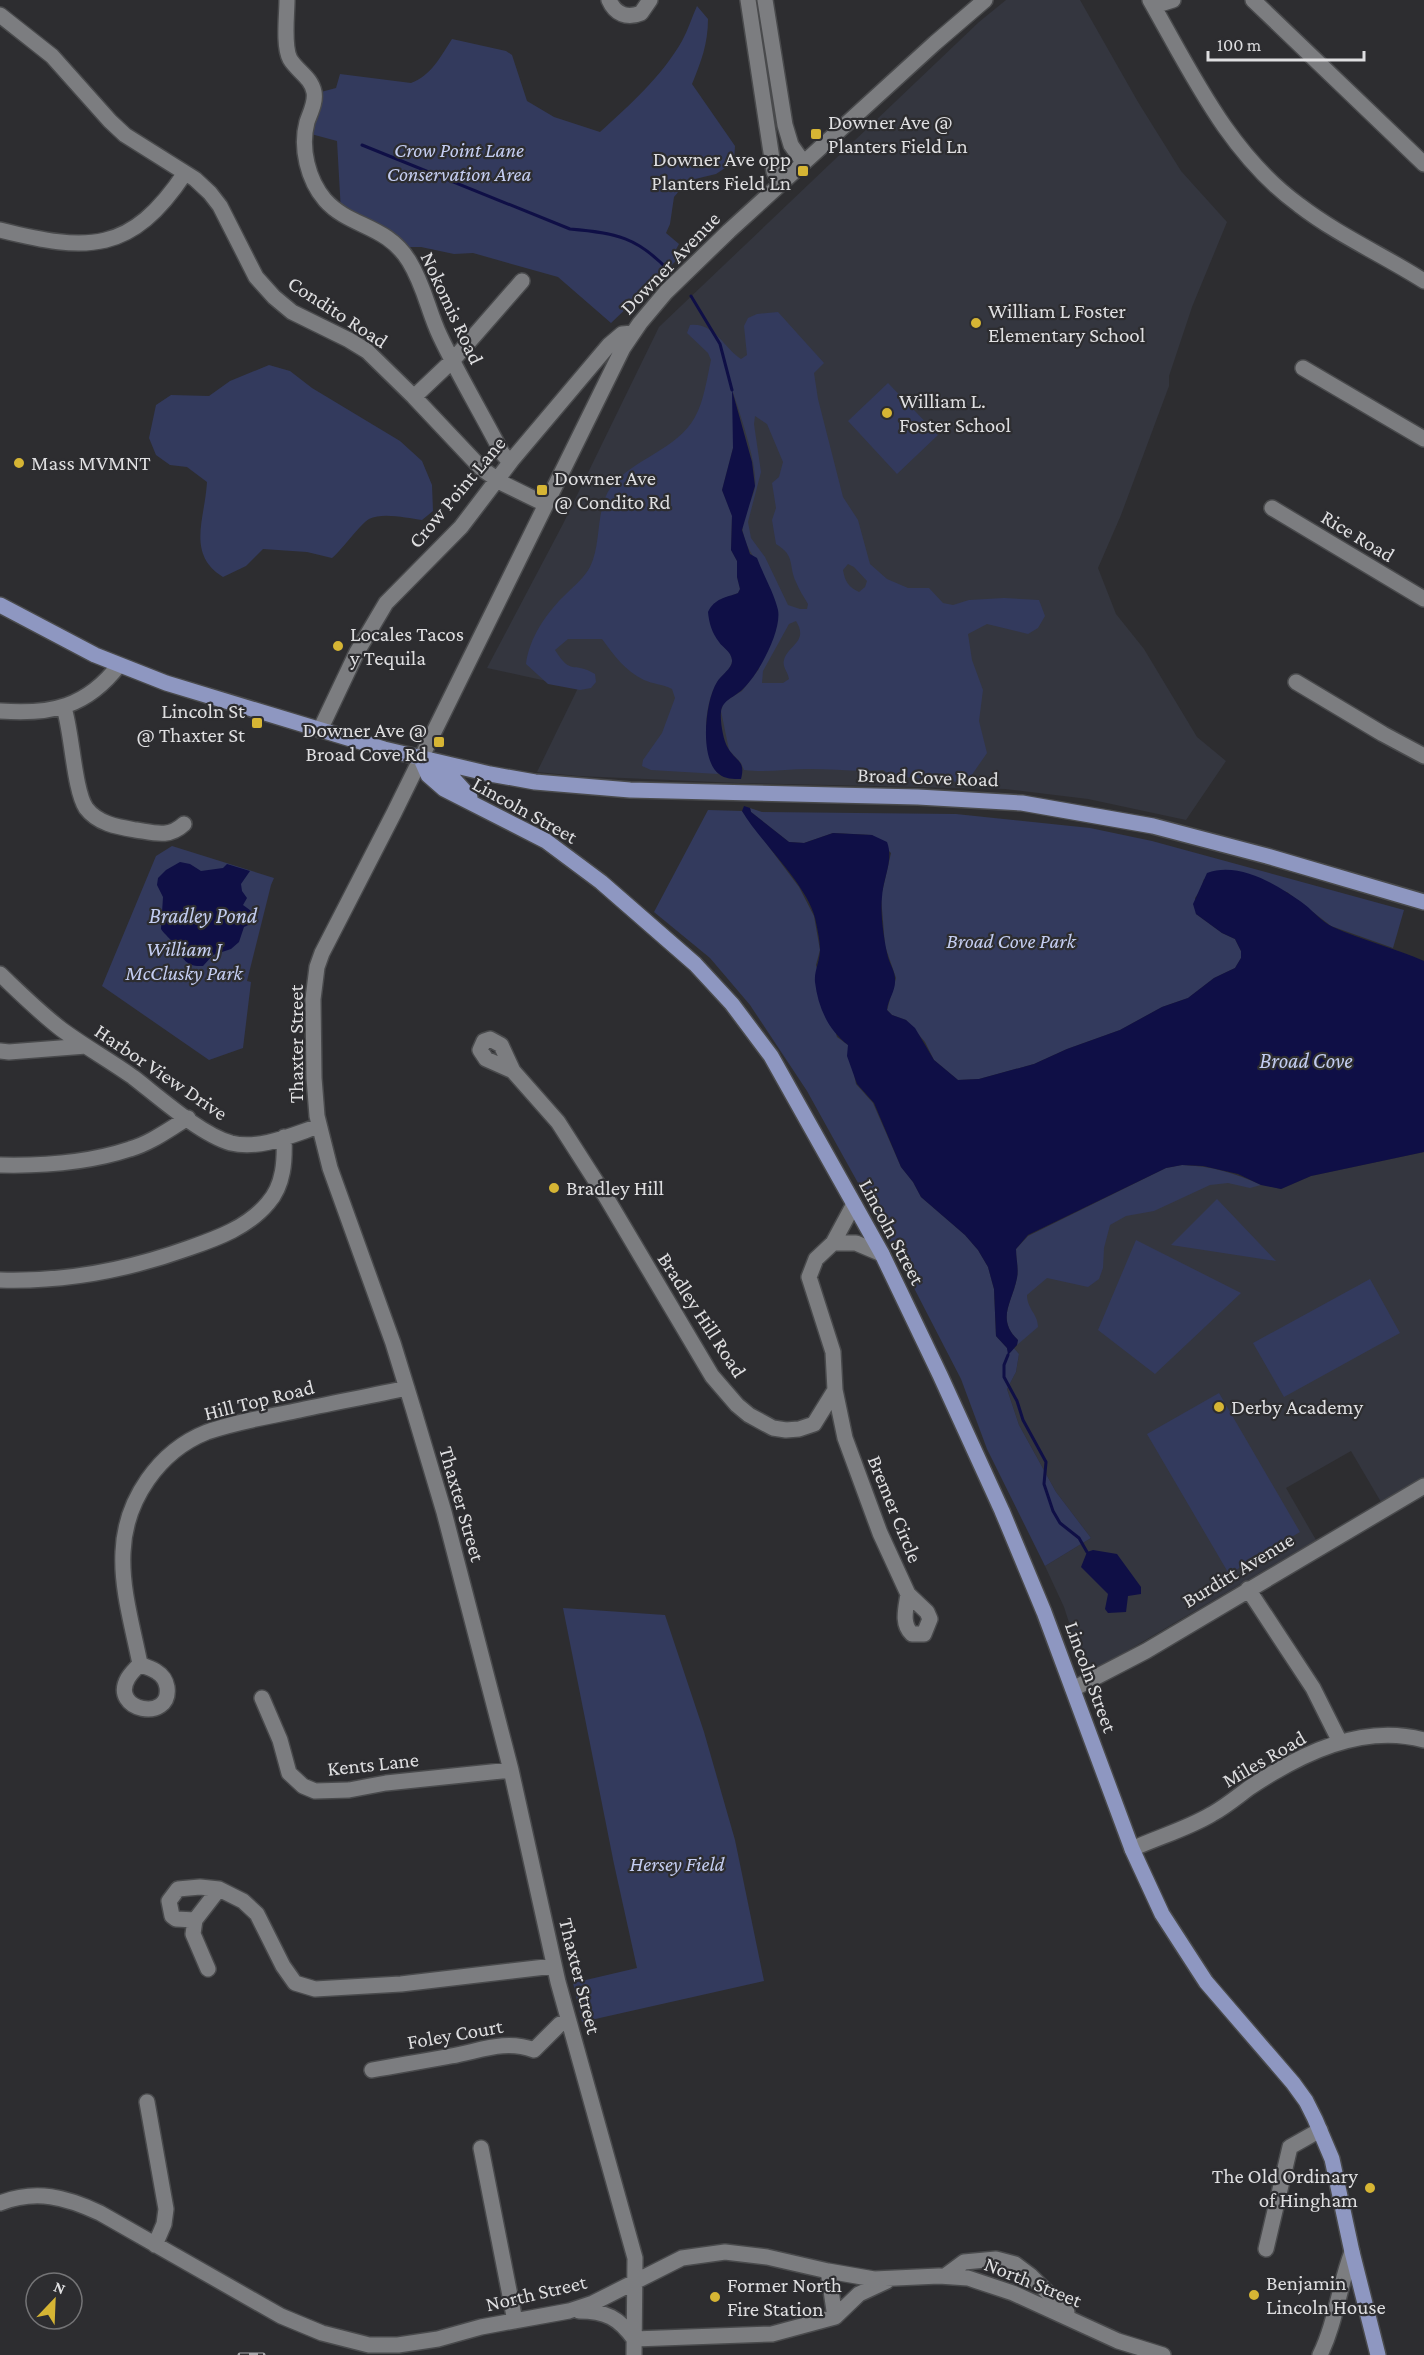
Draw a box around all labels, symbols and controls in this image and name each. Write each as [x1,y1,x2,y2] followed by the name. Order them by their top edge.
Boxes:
[1208,24,1364,62] scale bar
[1217,35,1262,55] text: 100 m
[828,110,968,158] place label: Downer Ave @ Planters Field Ln
[809,127,823,141] marker: Downer Ave @ Planters Field Ln
[387,138,531,186] park label: Crow Point Lane Conservation Area
[651,147,791,195] place label: Downer Ave opp Planters Field Ln
[796,164,810,178] marker: Downer Ave opp Planters Field Ln
[615,207,725,319] street label: Downer Avenue
[415,248,489,368] street label: Nokomis Road
[284,271,392,353] street label: Condito Road
[988,299,1145,347] place label: William L Foster Elementary School
[969,316,983,330] marker: William L Foster Elementary School
[899,389,1011,437] place label: William L. Foster School
[880,406,894,420] marker: William L. Foster School
[403,431,511,553] street label: Crow Point Lane
[31,451,151,475] place label: Mass MVMNT
[12,456,26,470] marker: Mass MVMNT
[554,466,671,514] place label: Downer Ave @ Condito Rd
[535,483,549,497] marker: Downer Ave @ Condito Rd
[1317,505,1399,567] street label: Rice Road
[349,622,464,670] place label: Locales Tacos y Tequila
[331,639,345,653] marker: Locales Tacos y Tequila
[136,699,246,747] place label: Lincoln St @ Thaxter St
[250,716,264,730] marker: Lincoln St @ Thaxter St
[303,718,427,766] place label: Downer Ave @ Broad Cove Rd
[432,735,446,749] marker: Downer Ave @ Broad Cove Rd
[857,763,999,791] street label: Broad Cove Road
[468,771,583,849] street label: Lincoln Street
[149,903,258,928] water label: Bradley Pond
[946,929,1077,953] park label: Broad Cove Park
[124,937,244,985] park label: William J McClusky Park
[284,984,308,1103] street label: Thaxter Street
[90,1019,232,1125] street label: Harbor View Drive
[1259,1048,1353,1073] water label: Broad Cove
[854,1175,930,1290] street label: Lincoln Street
[566,1176,664,1200] place label: Bradley Hill
[547,1181,561,1195] marker: Bradley Hill
[653,1248,751,1382] street label: Bradley Hill Road
[201,1375,317,1425] street label: Hill Top Road
[1231,1395,1363,1419] place label: Derby Academy
[1212,1400,1226,1414] marker: Derby Academy
[434,1444,490,1565] street label: Thaxter Street
[863,1452,927,1566] street label: Bremer Circle
[1178,1527,1298,1613] street label: Burditt Avenue
[1060,1618,1123,1737] street label: Lincoln Street
[1218,1725,1310,1793] street label: Miles Road
[326,1747,420,1781] street label: Kents Lane
[630,1852,726,1876] park label: Hersey Field
[554,1915,606,2038] street label: Thaxter Street
[405,2014,506,2054] street label: Foley Court
[1212,2164,1358,2212] place label: The Old Ordinary of Hingham
[1363,2181,1377,2195] marker: The Old Ordinary of Hingham
[981,2252,1086,2313] street label: North Street
[483,2269,590,2316] street label: North Street
[24,2271,84,2331] north arrow
[1266,2271,1386,2319] place label: Benjamin Lincoln House
[727,2273,842,2321] place label: Former North Fire Station
[51,2278,68,2298] text: N
[1247,2288,1261,2302] marker: Benjamin Lincoln House
[708,2290,722,2304] marker: Former North Fire Station

